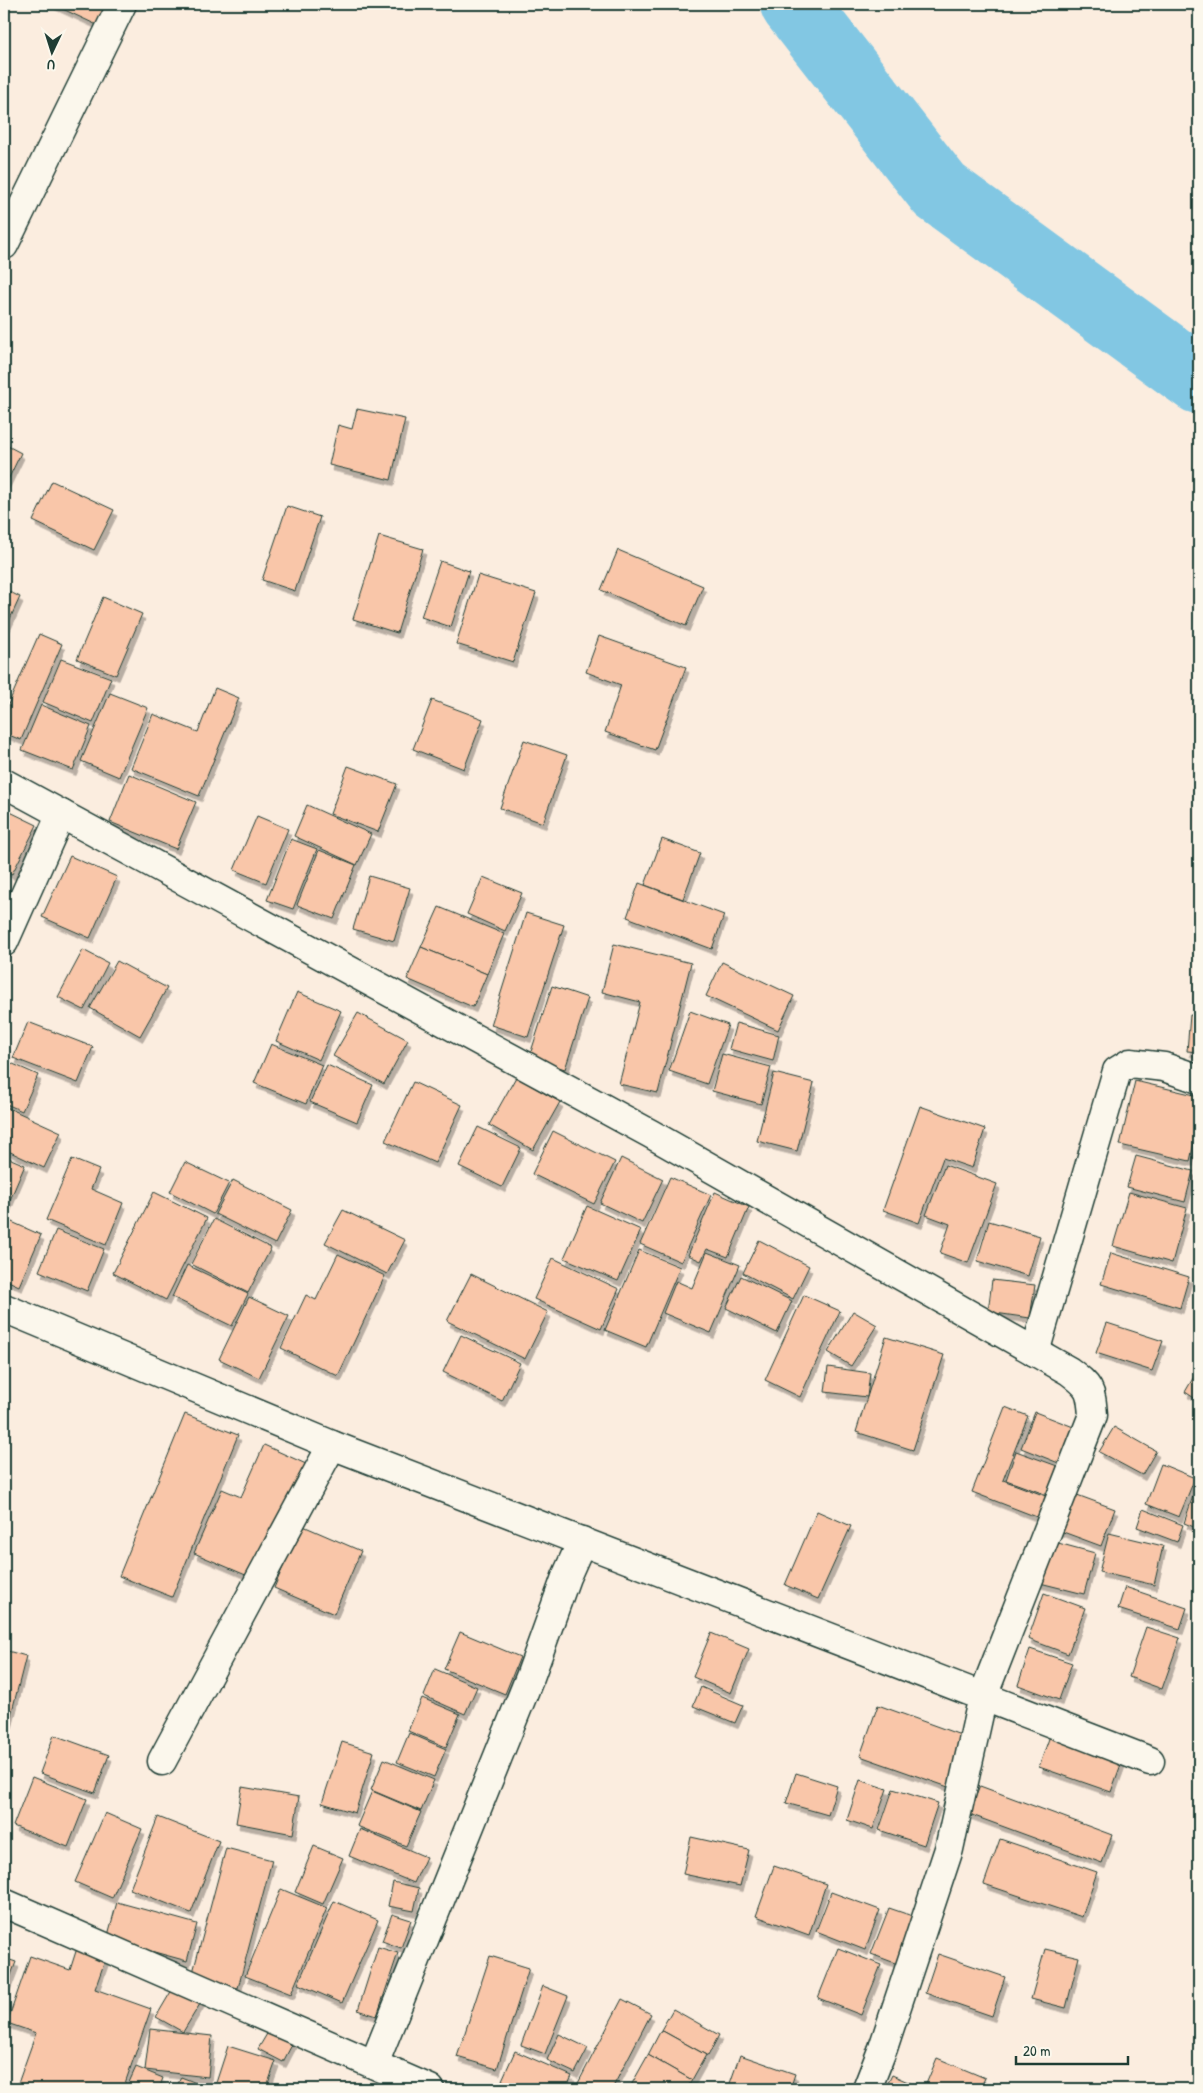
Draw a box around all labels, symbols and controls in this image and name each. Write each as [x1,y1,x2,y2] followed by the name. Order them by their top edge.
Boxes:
[28,28,78,78] north arrow
[46,56,56,75] text: U
[1016,2033,1128,2065] scale bar
[1023,2040,1050,2061] text: 20 m

